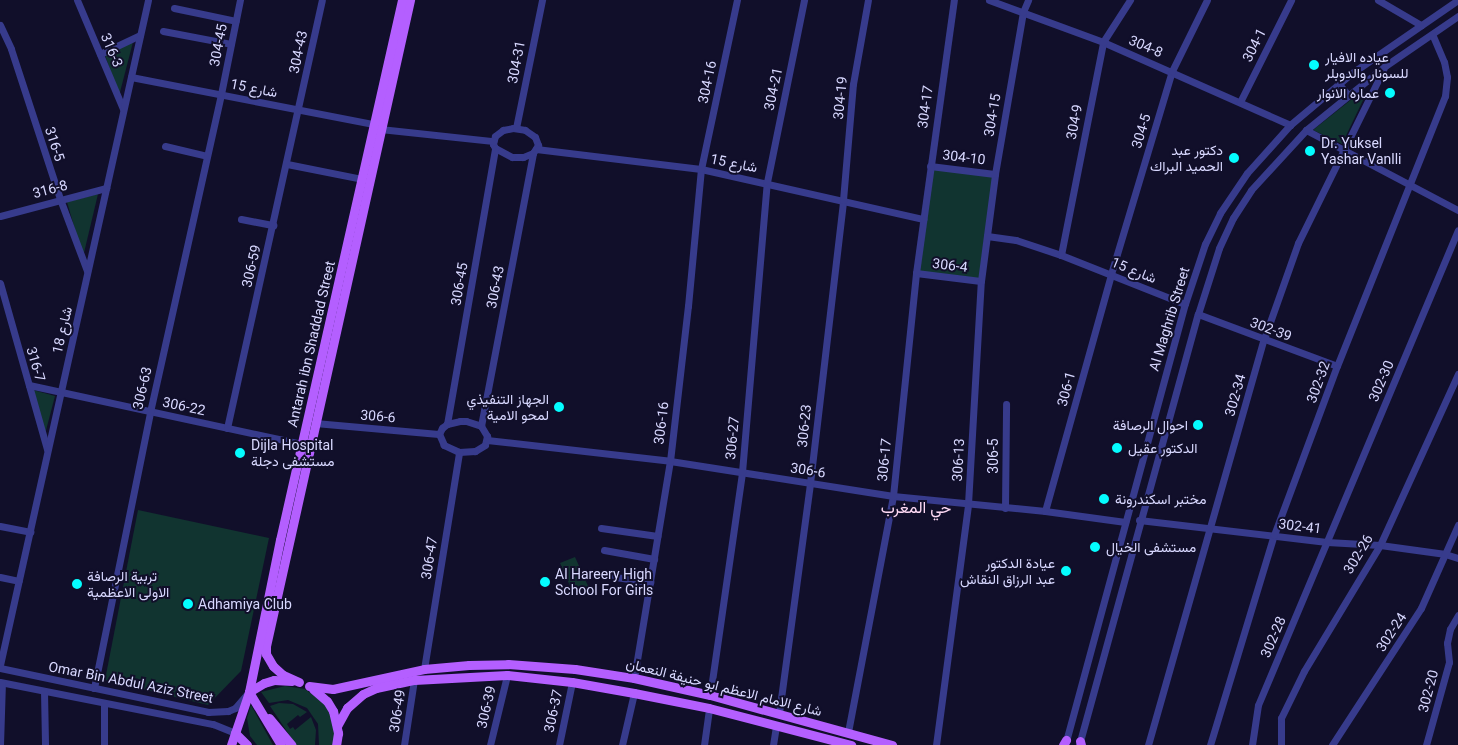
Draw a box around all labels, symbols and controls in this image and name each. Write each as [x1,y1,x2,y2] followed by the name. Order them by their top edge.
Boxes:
[206,22,230,68] street label: 304-45
[1238,25,1270,65] street label: 304-1
[285,29,311,75] street label: 304-43
[97,30,127,70] street label: 316-3
[1126,31,1166,61] street label: 304-8
[504,39,528,85] street label: 304-31
[1325,49,1409,82] place label: عياده الافيار للسونار والدوبلر
[1307,58,1321,72] marker: عياده الافيار للسونار والدوبلر
[694,59,720,105] street label: 304-16
[760,66,786,112] street label: 304-21
[229,75,279,101] street label: شارع 15
[829,76,851,120] street label: 304-19
[914,84,936,130] street label: 304-17
[1317,85,1379,101] place label: عماره الانوار
[1383,86,1397,100] marker: عماره الانوار
[980,92,1004,138] street label: 304-15
[1062,103,1086,141] street label: 304-9
[1128,112,1154,150] street label: 304-5
[42,125,68,163] street label: 316-5
[1321,135,1401,168] place label: Dr. Yuksel Yashar Vanlli
[1150,142,1223,174] place label: دكتور عبد الحميد البراك
[1303,144,1317,158] marker: Dr. Yuksel Yashar Vanlli
[942,146,986,168] street label: 304-10
[709,150,759,176] street label: شارع 15
[1227,151,1241,165] marker: دكتور عبد الحميد البراك
[31,176,69,202] street label: 316-8
[238,243,264,289] street label: 306-59
[1109,253,1159,287] street label: شارع 15
[931,255,969,275] street label: 306-4
[284,259,338,429] street label: Antarah ibn Shaddad Street
[447,261,471,307] street label: 306-45
[483,264,507,310] street label: 306-43
[1145,265,1193,373] street label: Al Maghrib Street
[48,305,76,355] street label: شارع 18
[1248,313,1294,345] street label: 302-39
[23,345,49,383] street label: 316-7
[1365,358,1397,404] street label: 302-30
[1303,359,1333,405] street label: 302-32
[129,365,155,411] street label: 306-63
[1053,370,1079,408] street label: 306-1
[1221,372,1249,418] street label: 302-34
[467,391,549,424] place label: الجهاز التنفيذي لمحو الامية
[161,393,207,419] street label: 306-22
[553,401,565,413] marker: الجهاز التنفيذي لمحو الامية
[650,401,672,445] street label: 306-16
[793,404,815,448] street label: 306-23
[360,406,396,426] street label: 306-6
[722,416,742,460] street label: 306-27
[1113,417,1188,433] place label: احوال الرصافة
[1192,419,1204,431] marker: احوال الرصافة
[251,437,334,470] place label: Dijla Hospital مستشفى دجلة
[873,438,895,482] street label: 306-17
[948,438,968,482] street label: 306-13
[985,438,1001,474] street label: 306-5
[1128,440,1197,456] place label: الدكتور عقيل
[1110,441,1124,455] marker: الدكتور عقيل
[233,446,247,460] marker: Dijla Hospital مستشفى دجلة
[789,459,827,481] street label: 306-6
[1115,491,1206,507] place label: مختبر اسكندرونة
[1097,492,1111,506] marker: مختبر اسكندرونة
[881,498,951,518] district label: حي المغرب
[1278,515,1322,537] street label: 302-41
[1340,531,1376,577] street label: 302-26
[417,535,441,581] street label: 306-47
[1106,539,1196,555] place label: مستشفى الخيال
[1088,540,1102,554] marker: مستشفى الخيال
[960,555,1055,588] place label: عيادة الدكتور عبد الرزاق النقاش
[1059,564,1073,578] marker: عيادة الدكتور عبد الرزاق النقاش
[555,566,653,598] place label: Al Hareery High School For Girls
[87,568,169,600] place label: تربية الرصافة الاولى الاعظمية
[539,576,551,588] marker: Al Hareery High School For Girls
[71,578,83,590] marker: تربية الرصافة الاولى الاعظمية
[198,596,292,612] place label: Adhamiya Club
[182,598,194,610] marker: Adhamiya Club
[1372,609,1410,655] street label: 302-24
[1257,614,1289,660] street label: 302-28
[624,655,824,719] street label: شارع الامام الاعظم ابو حنيفة النعمان
[47,658,215,706] street label: Omar Bin Abdul Aziz Street
[1414,668,1442,714] street label: 302-20
[473,684,499,730] street label: 306-39
[385,688,409,734] street label: 306-49
[540,688,566,734] street label: 306-37

